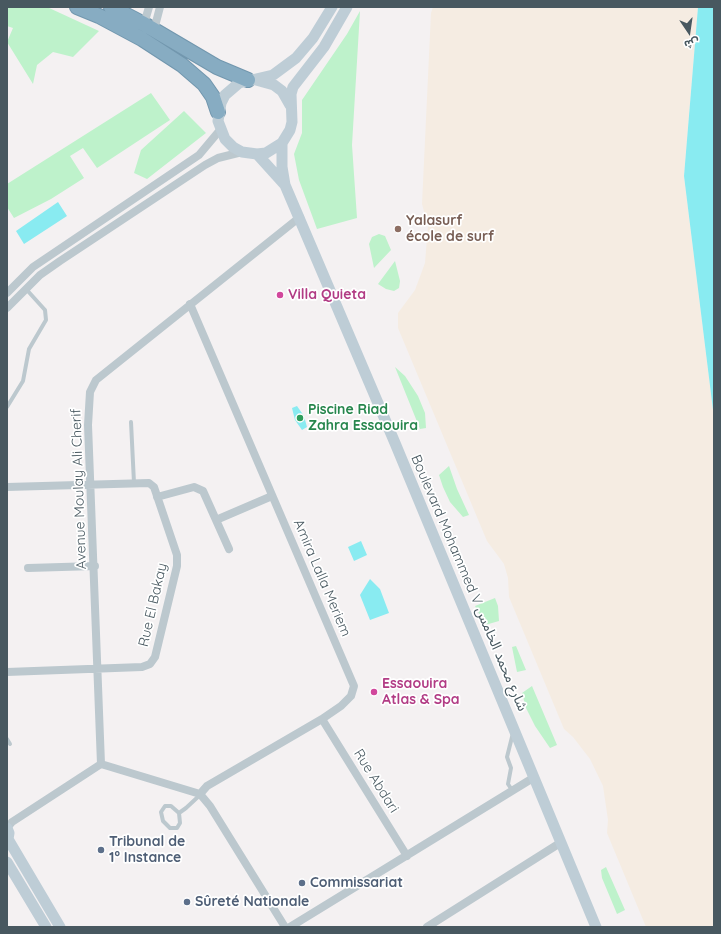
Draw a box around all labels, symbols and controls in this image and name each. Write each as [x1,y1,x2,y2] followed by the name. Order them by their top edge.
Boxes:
[669,12,709,52] north arrow
[683,35,701,52] text: ش
[406,213,494,246] place label: Yalasurf école de surf
[393,224,403,234] marker: Yalasurf école de surf
[288,287,366,303] place label: Villa Quieta
[275,290,285,300] marker: Villa Quieta
[308,402,418,434] place label: Piscine Riad Zahra Essaouira
[68,408,90,570] street label: Avenue Moulay Ali Cherif
[295,413,305,423] marker: Piscine Riad Zahra Essaouira
[407,452,531,714] street label: Boulevard Mohammed V شارع محمد الخامس
[290,517,354,639] street label: Amira Lalla Meriem
[135,562,171,648] street label: Rue El Bakay
[382,676,460,708] place label: Essaouira Atlas & Spa
[369,687,379,697] marker: Essaouira Atlas & Spa
[350,746,402,816] street label: Rue Abdari
[109,834,185,866] place label: Tribunal de 1° Instance
[96,845,106,855] marker: Tribunal de 1° Instance
[310,875,403,891] place label: Commissariat
[297,878,307,888] marker: Commissariat
[195,894,309,910] place label: Sûreté Nationale
[182,897,192,907] marker: Sûreté Nationale

